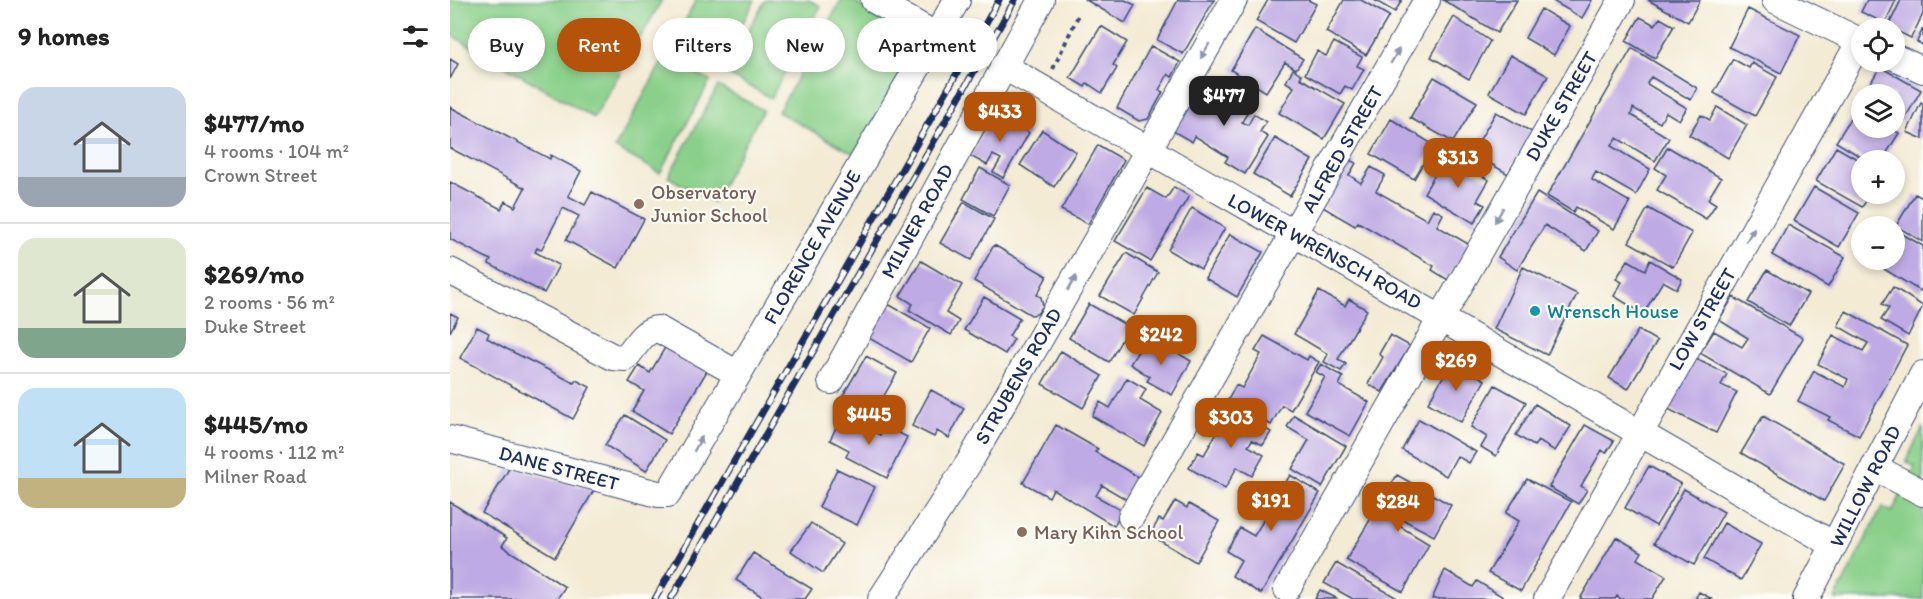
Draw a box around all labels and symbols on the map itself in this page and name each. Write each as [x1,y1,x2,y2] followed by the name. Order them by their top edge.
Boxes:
[1200,43,1211,59] one-way arrow
[1390,47,1400,64] one-way arrow
[1520,47,1602,165] street label: DUKE STREET
[1188,76,1260,127] pin: $477
[1296,81,1388,217] street label: ALFRED STREET
[964,92,1036,143] pin: $433
[1422,138,1494,189] pin: $313
[876,159,958,283] street label: MILNER ROAD
[758,166,866,328] street label: FLORENCE AVENUE
[651,180,768,227] place label: Observatory Junior School
[1224,188,1426,314] street label: LOWER WRENSCH ROAD
[632,197,646,211] marker: Observatory Junior School
[1494,207,1504,224] one-way arrow
[1745,226,1755,243] one-way arrow
[1663,264,1741,374] street label: LOW STREET
[1067,274,1077,291] one-way arrow
[1547,299,1679,323] place label: Wrensch House
[969,304,1067,448] street label: STRUBENS ROAD
[1528,304,1542,318] marker: Wrensch House
[1125,315,1197,366] pin: $242
[1420,341,1492,392] pin: $269
[833,395,905,446] pin: $445
[1195,398,1267,449] pin: $303
[1824,421,1906,551] street label: WILLOW ROAD
[693,435,703,452] one-way arrow
[496,440,622,496] street label: DANE STREET
[1235,481,1307,532] pin: $191
[1362,482,1434,533] pin: $284
[1034,520,1183,544] place label: Mary Kihn School
[1015,525,1029,539] marker: Mary Kihn School

